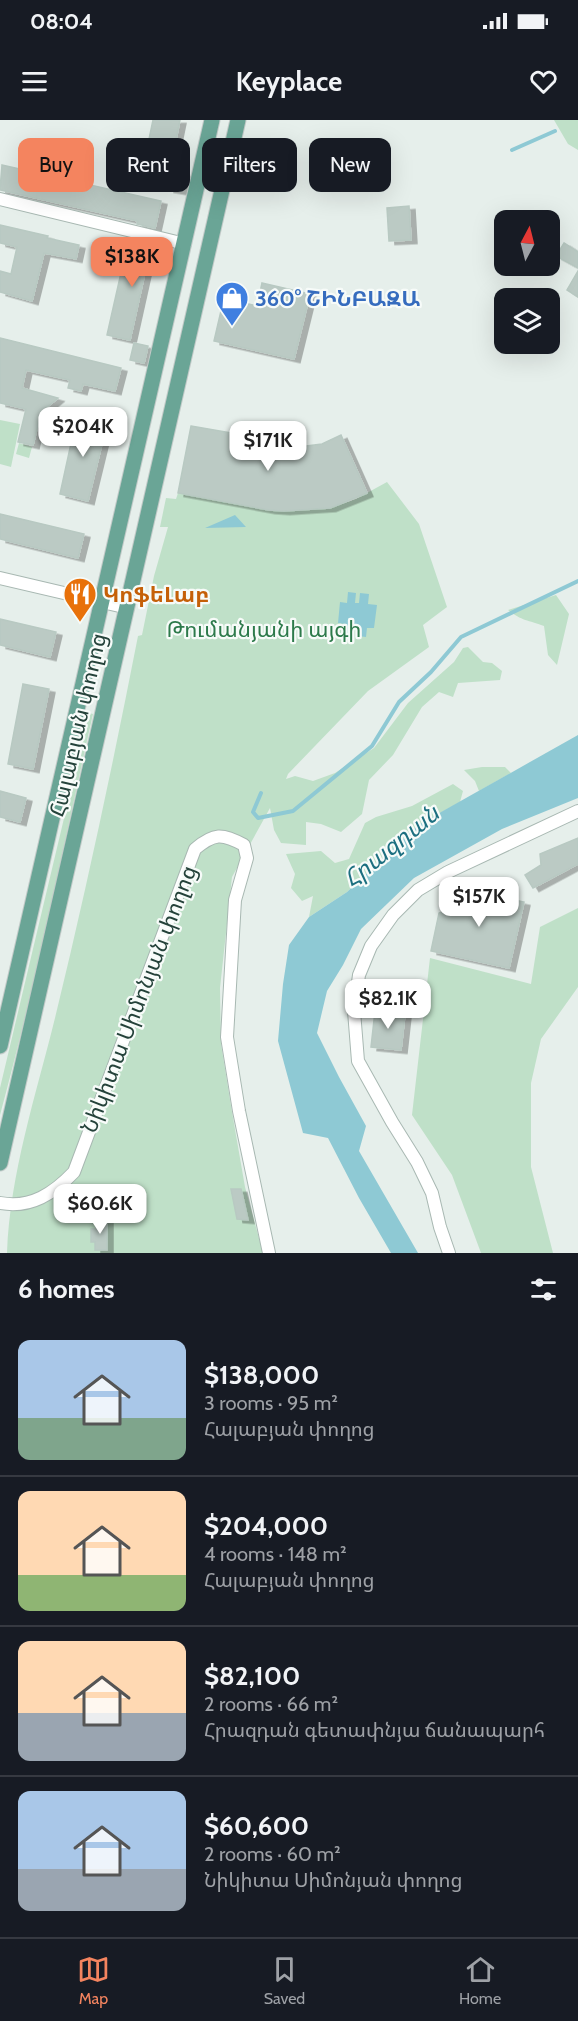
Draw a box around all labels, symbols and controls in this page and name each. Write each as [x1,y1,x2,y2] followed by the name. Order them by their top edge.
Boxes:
[30,8,93,35] text: 08:04
[18,65,51,98] icon: menu
[236,65,342,98] text: Keyplace
[527,65,560,98] icon: heart
[18,138,94,192] chip: Buy
[106,138,190,192] chip: Rent
[202,138,297,192] chip: Filters
[309,138,391,192] chip: New
[494,210,560,276] north arrow
[494,210,560,354] map controls
[90,237,174,288] pin: $138K
[105,244,159,268] text: $138K
[214,280,250,327] shop icon: 360° ՇԻՆԲԱԶԱ
[255,285,420,312] place label: 360° ՇԻՆԲԱԶԱ
[494,288,560,354] button: layers
[41,407,125,458] pin: $204K
[52,414,114,438] text: $204K
[226,421,310,472] pin: $171K
[243,428,293,452] text: $171K
[62,576,98,623] restaurant icon: ԿոֆեԼաբ
[103,581,209,608] place label: ԿոֆեԼաբ
[166,616,362,643] park label: Թումանյանի այգի
[44,631,112,819] street label: Հալաբյան փողոց
[337,798,446,893] water label: Հրազդան
[75,861,203,1137] street label: Նիկիտա Սիմոնյան փողոց
[437,877,521,928] pin: $157K
[453,884,505,908] text: $157K
[339,979,437,1030] pin: $82.1K
[359,986,417,1010] text: $82.1K
[51,1184,149,1235] pin: $60.6K
[68,1191,132,1215] text: $60.6K
[18,1273,115,1305] text: 6 homes
[527,1273,560,1306] icon: filters
[204,1359,319,1391] text: $138,000
[66,1364,138,1436] icon: home
[204,1391,338,1415] text: 3 rooms · 95 m²
[204,1417,375,1441] text: Հալաբյան փողոց
[204,1510,328,1542] text: $204,000
[66,1515,138,1587] icon: home
[204,1542,347,1566] text: 4 rooms · 148 m²
[204,1568,375,1592] text: Հալաբյան փողոց
[204,1660,300,1692] text: $82,100
[66,1665,138,1737] icon: home
[204,1692,338,1716] text: 2 rooms · 66 m²
[204,1718,545,1742] text: Հրազդան գետափնյա ճանապարհ
[204,1810,309,1842] text: $60,600
[66,1815,138,1887] icon: home
[204,1842,341,1866] text: 2 rooms · 60 m²
[204,1868,462,1892] text: Նիկիտա Սիմոնյան փողոց
[77,1953,110,2008] tab: Map
[264,1953,305,2008] tab: Saved
[459,1953,501,2008] tab: Home

